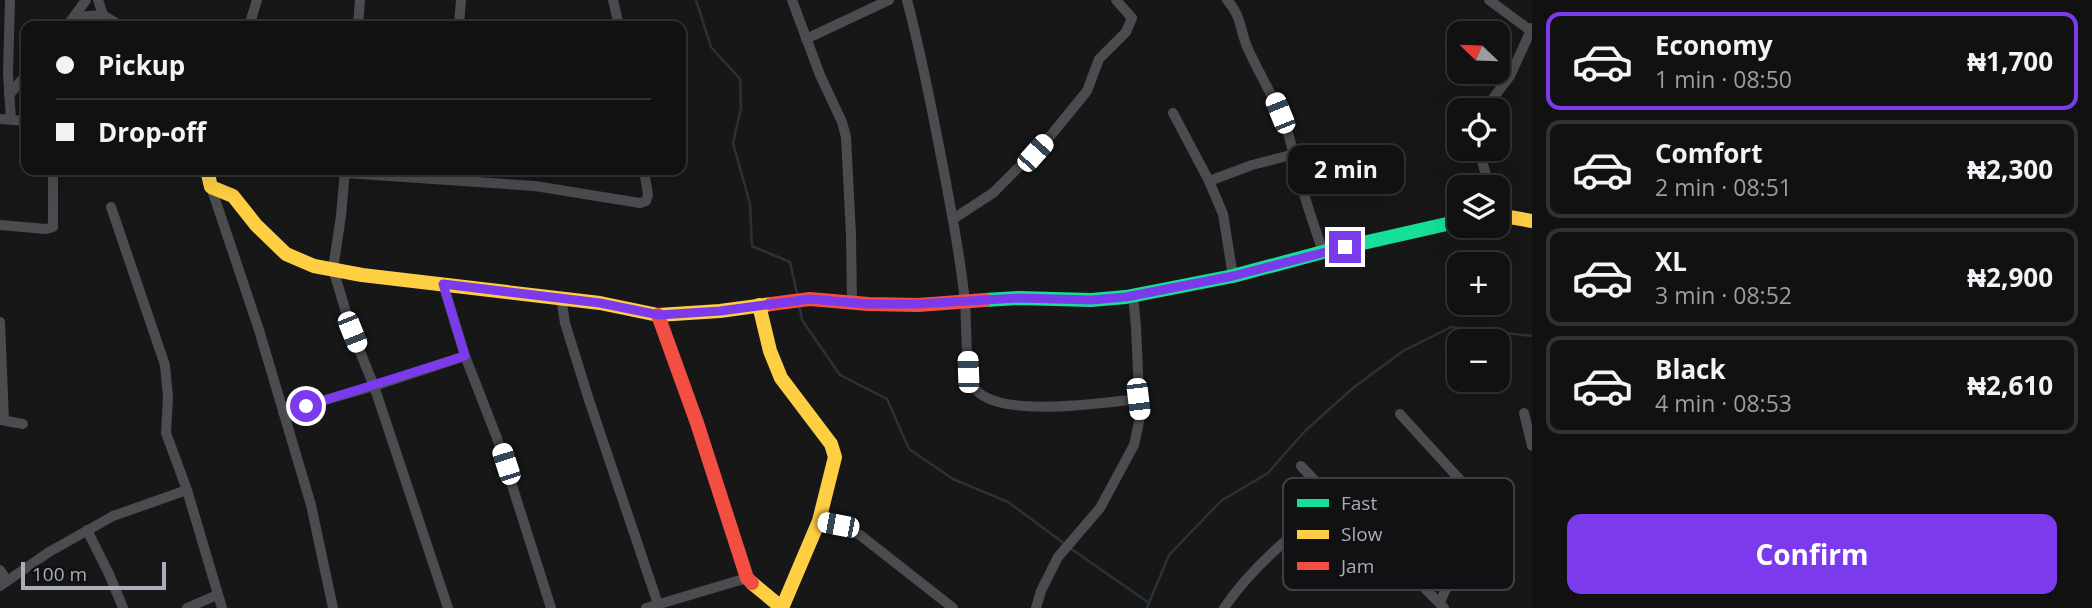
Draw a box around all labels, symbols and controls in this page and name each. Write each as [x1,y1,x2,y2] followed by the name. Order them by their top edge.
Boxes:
[1447,21,1510,84] north arrow
[1447,21,1510,392] map controls
[1655,27,1773,63] text: Economy
[1571,30,1634,93] icon: car
[1967,43,2053,79] text: ₦1,700
[98,47,185,83] text: Pickup
[1655,63,1792,95] text: 1 min · 08:50
[1263,90,1298,136] car
[1447,98,1510,161] button: locate
[98,114,206,150] text: Drop-off
[1014,130,1057,176] car
[1655,135,1762,171] text: Comfort
[1571,138,1634,201] icon: car
[1287,146,1403,194] callout: 2 min
[1967,151,2053,187] text: ₦2,300
[1314,153,1378,185] text: 2 min
[1655,171,1792,203] text: 2 min · 08:51
[1447,175,1510,238] button: layers
[1329,231,1361,263] route end
[1655,243,1687,279] text: XL
[1571,246,1634,309] icon: car
[1447,252,1510,315] button: +
[1967,259,2053,295] text: ₦2,900
[1655,279,1792,311] text: 3 min · 08:52
[335,309,370,355] car
[1447,329,1510,392] button: −
[957,351,980,393] car
[1655,351,1726,387] text: Black
[1571,354,1634,417] icon: car
[1967,367,2053,403] text: ₦2,610
[1126,377,1151,421] car
[1655,387,1792,419] text: 4 min · 08:53
[290,390,322,422] route start
[490,441,523,487] car
[1283,478,1514,590] legend
[1341,490,1377,516] text: Fast
[816,511,861,539] car
[1567,514,2057,594] button: Confirm
[1341,521,1383,547] text: Slow
[1339,553,1374,579] text: Jam
[21,559,166,591] scale bar
[32,561,87,587] text: 100 m

